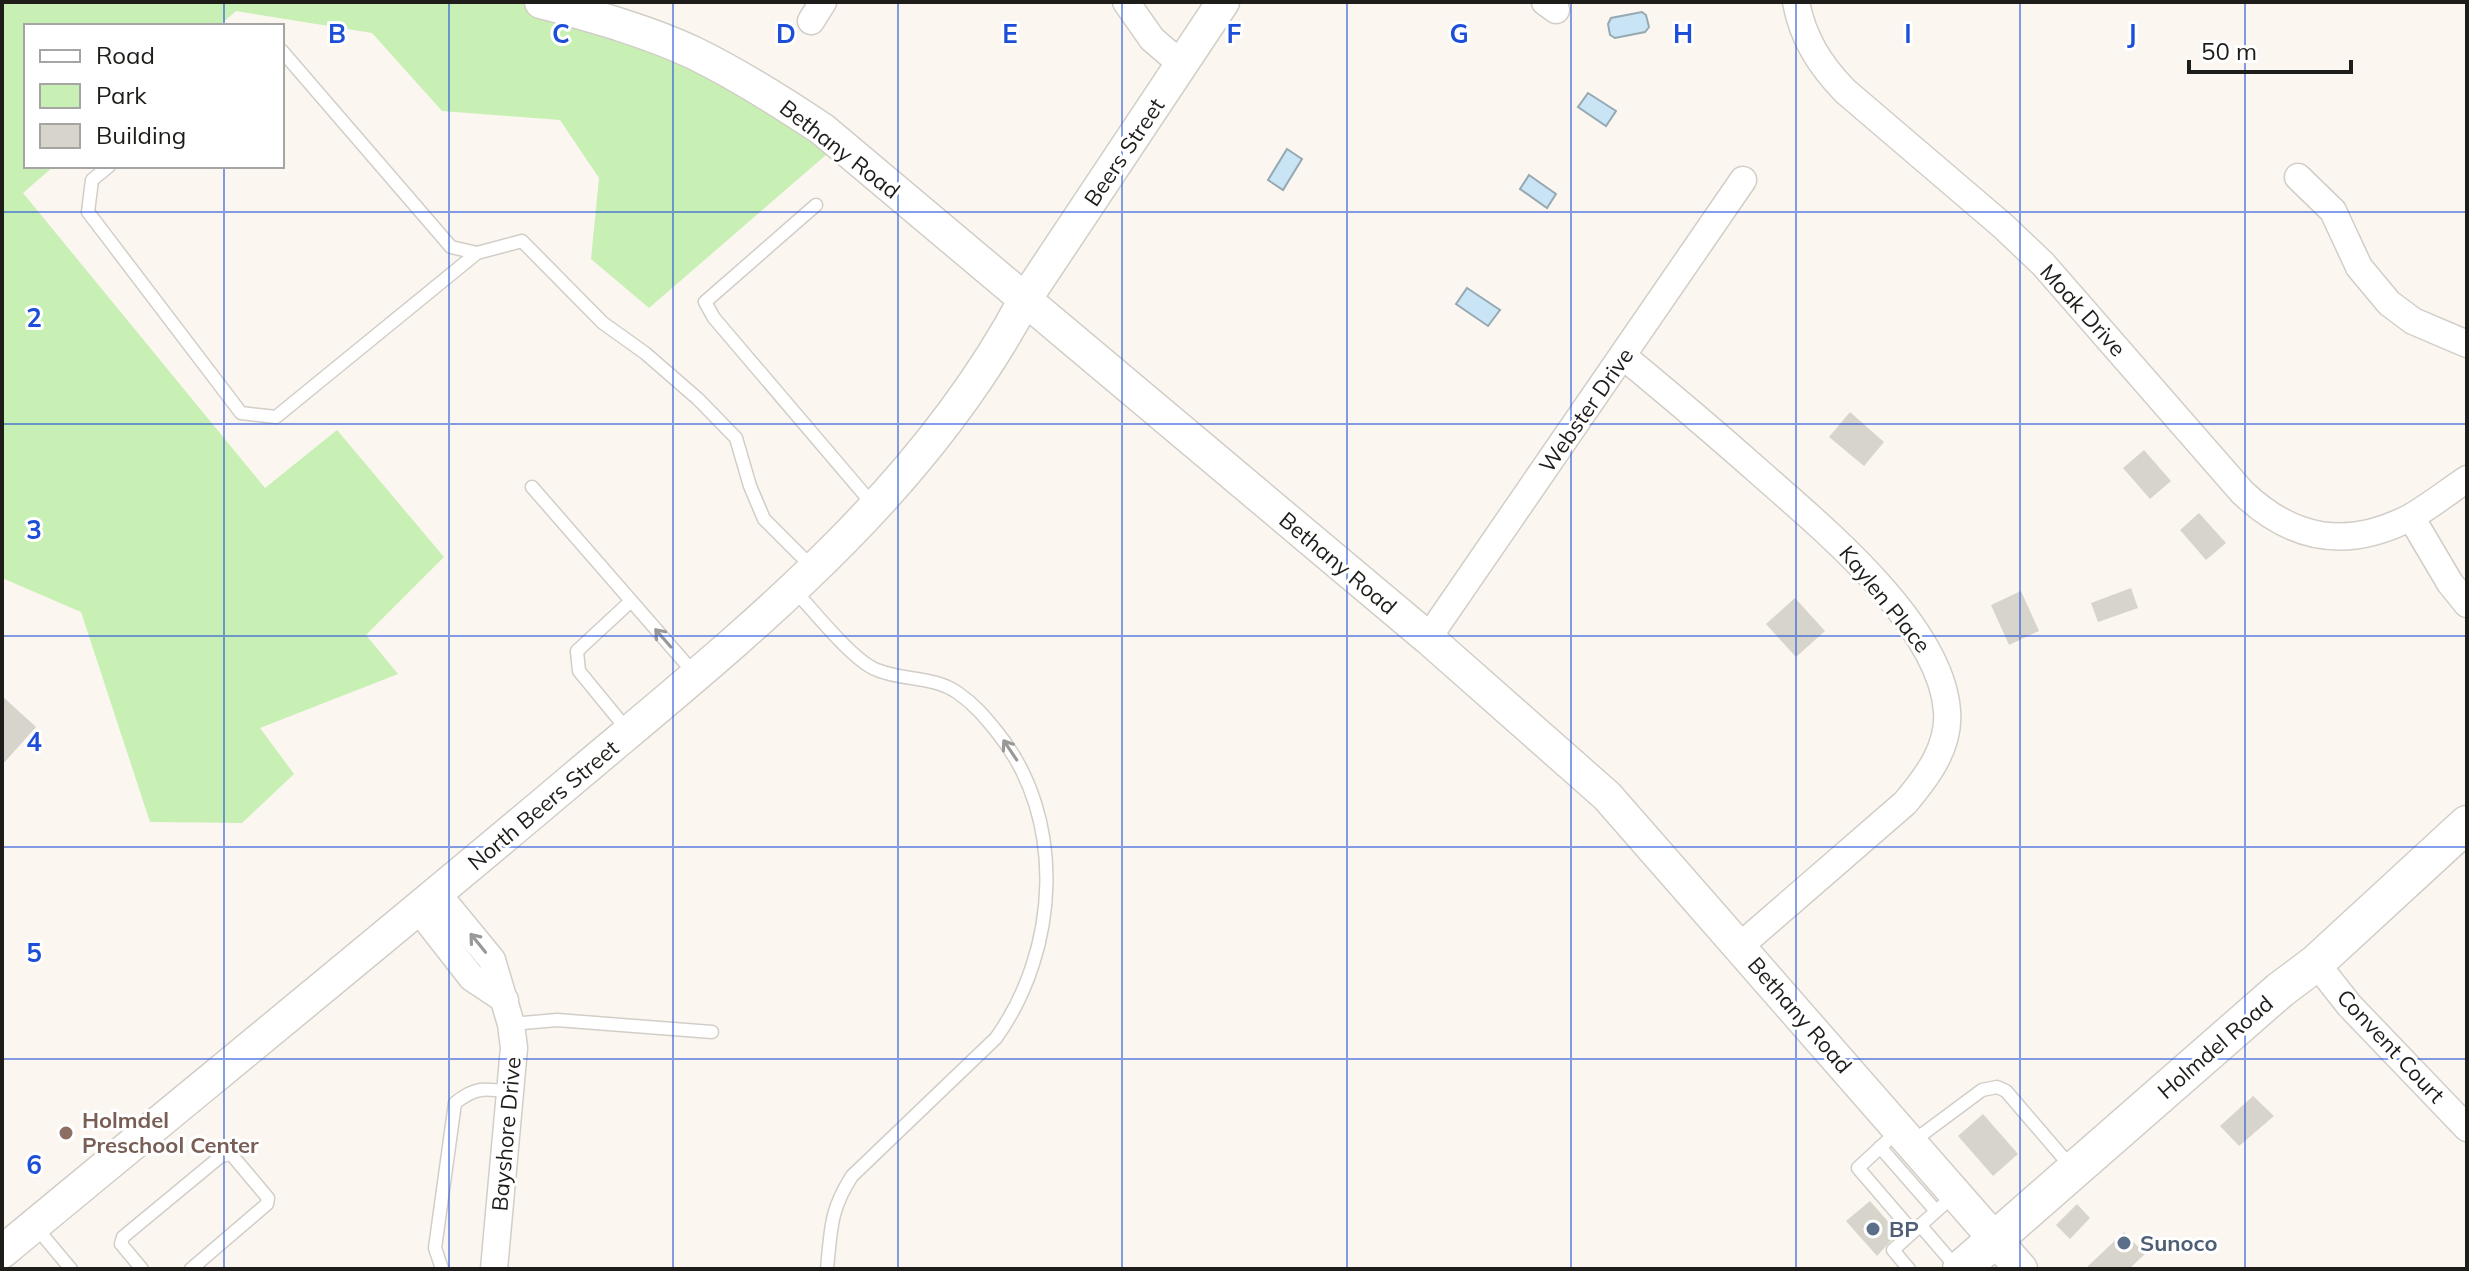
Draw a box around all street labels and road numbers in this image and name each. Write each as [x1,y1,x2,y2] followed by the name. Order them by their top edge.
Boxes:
[1078,92,1171,211] street label: Beers Street
[774,93,906,205] street label: Bethany Road
[2034,258,2132,362] street label: Moak Drive
[1533,342,1639,478] street label: Webster Drive
[1274,506,1402,620] street label: Bethany Road
[1833,540,1937,658] street label: Kaylen Place
[462,734,624,876] street label: North Beers Street
[1742,951,1858,1079] street label: Bethany Road
[2331,983,2451,1109] street label: Convent Court
[2151,989,2279,1105] street label: Holmdel Road
[485,1056,527,1212] street label: Bayshore Drive

